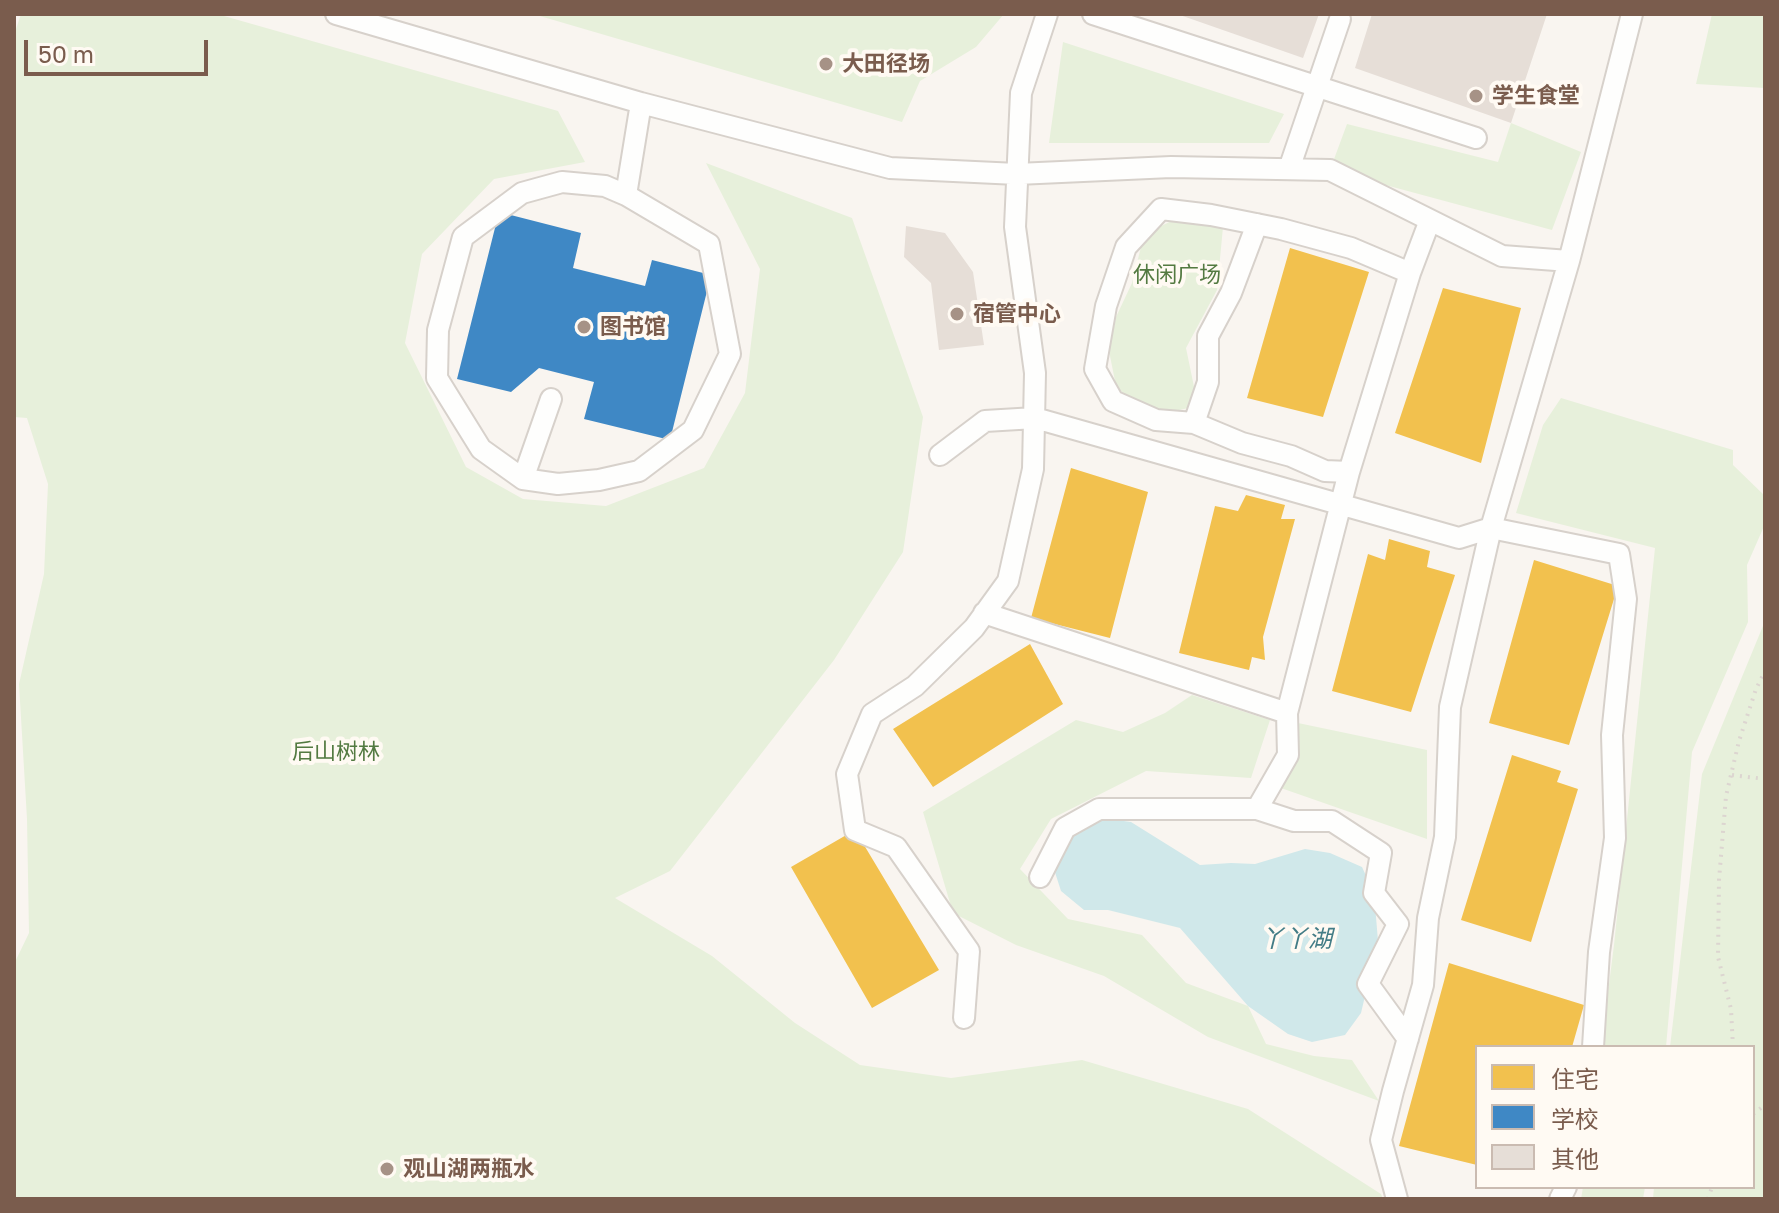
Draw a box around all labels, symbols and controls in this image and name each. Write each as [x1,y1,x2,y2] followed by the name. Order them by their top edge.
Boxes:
[28,24,212,74] scale bar
[38,39,94,68] text: 50 m
[842,51,930,77] place label: 大田径场
[817,55,835,73] marker: 大田径场
[1492,83,1580,109] place label: 学生食堂
[1467,87,1485,105] marker: 学生食堂
[1133,262,1221,288] park label: 休闲广场
[973,301,1061,327] place label: 宿管中心
[948,305,966,323] marker: 宿管中心
[600,314,666,340] place label: 图书馆
[575,318,593,336] marker: 图书馆
[292,739,380,765] park label: 后山树林
[1260,925,1332,953] water label: 丫丫湖
[1475,1045,1755,1189] legend
[1551,1064,1599,1093] text: 住宅
[1551,1104,1599,1133] text: 学校
[1551,1144,1599,1173] text: 其他
[403,1156,535,1182] place label: 观山湖两瓶水
[378,1160,396,1178] marker: 观山湖两瓶水

